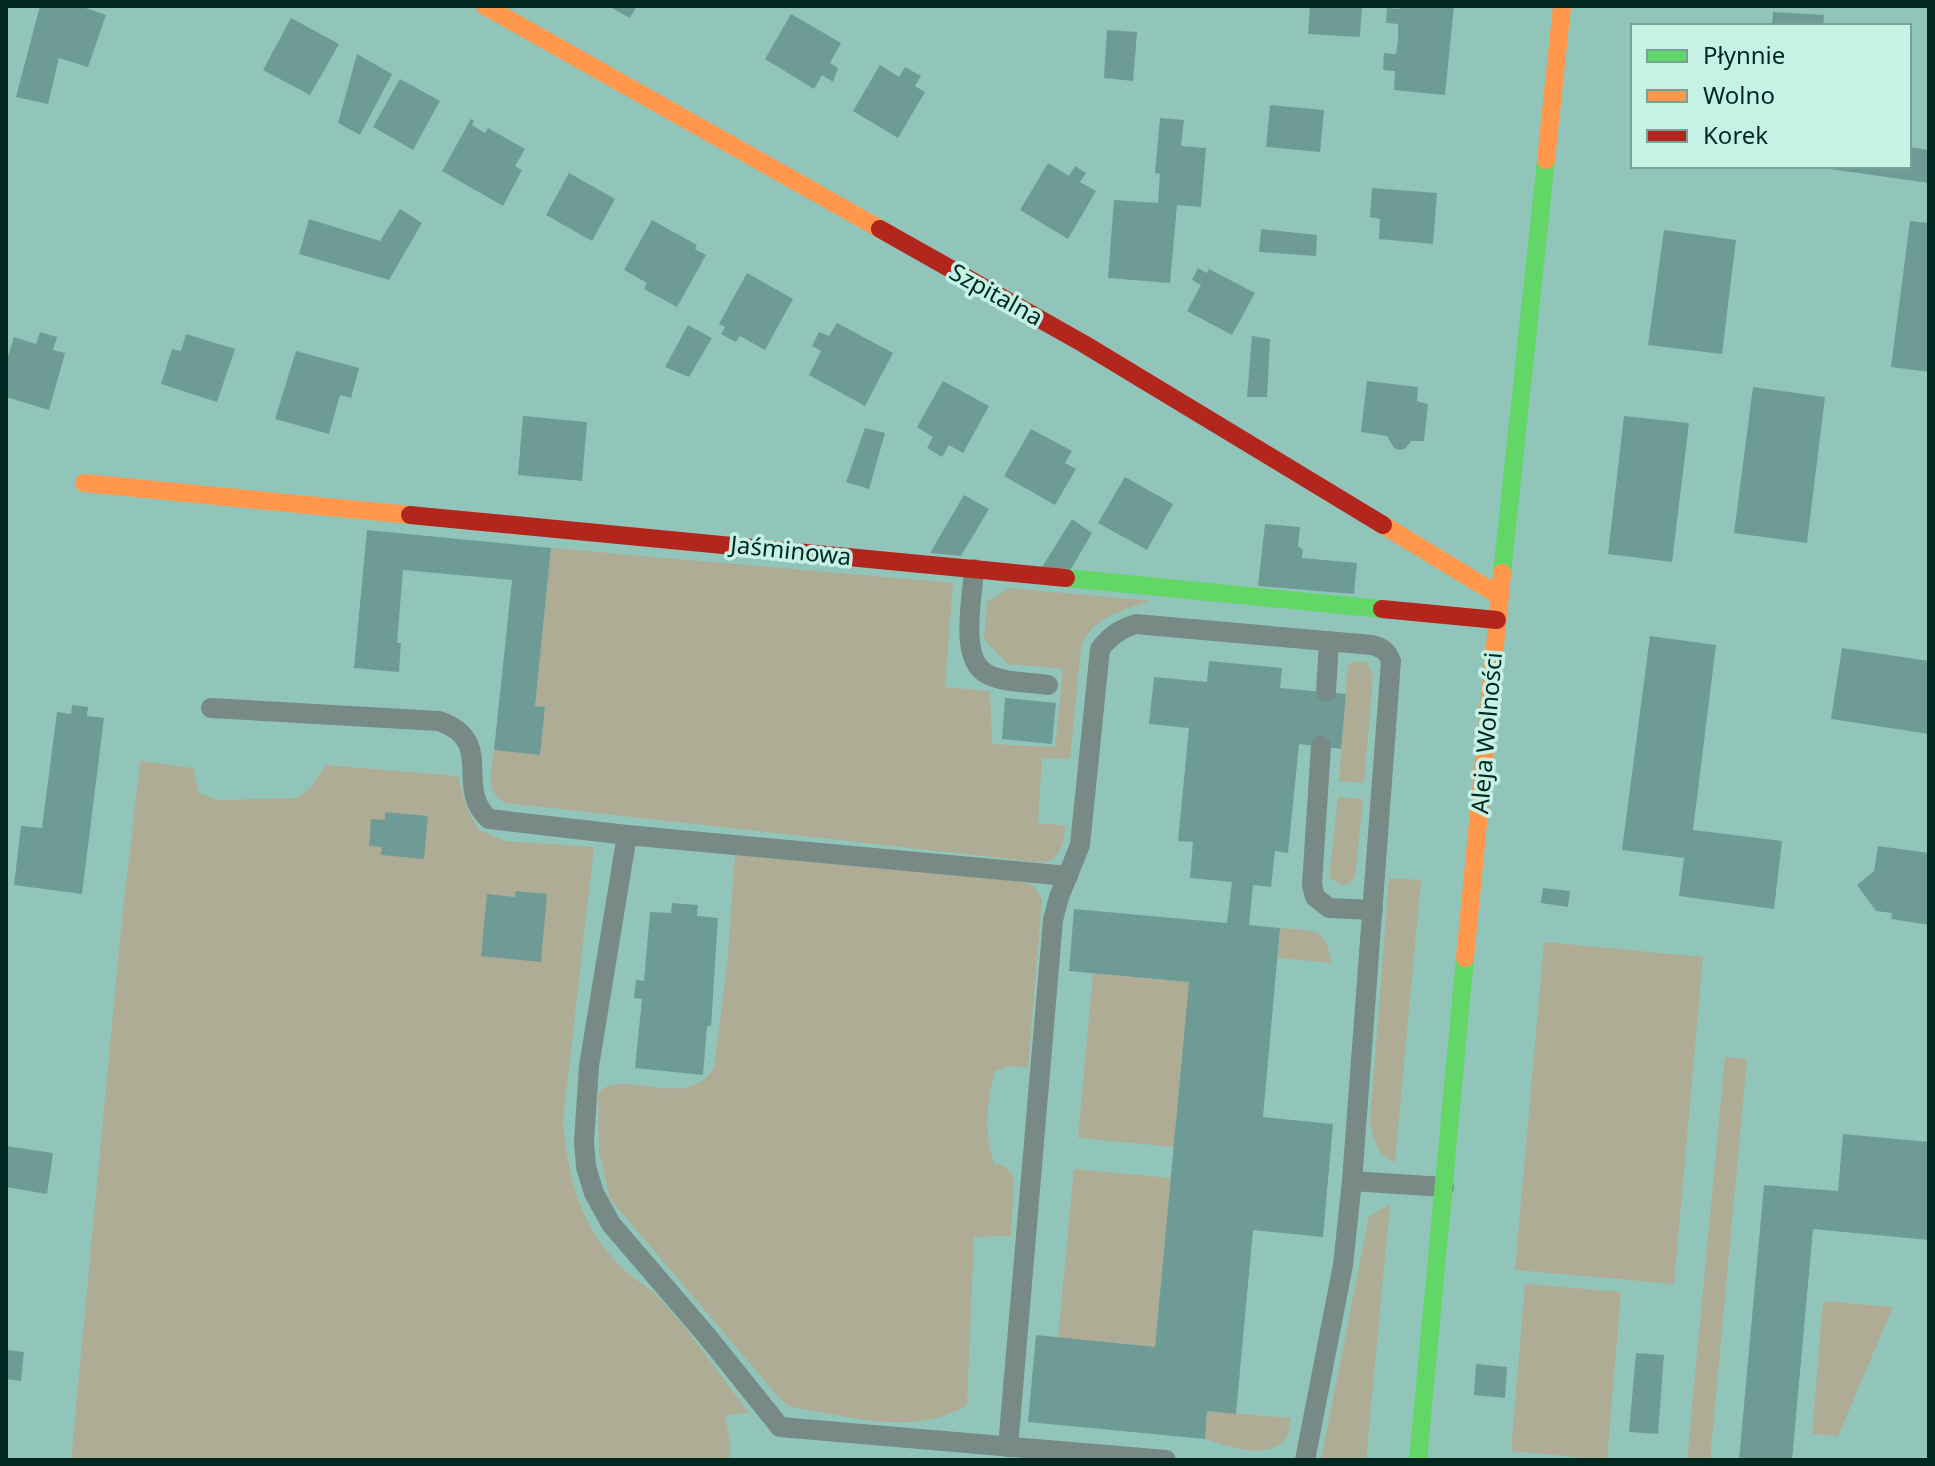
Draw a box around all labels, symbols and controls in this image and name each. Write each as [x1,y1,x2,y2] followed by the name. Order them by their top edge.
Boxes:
[1631,24,1911,168] legend
[1703,38,1785,71] text: Płynnie
[1703,78,1775,111] text: Wolno
[1703,118,1768,151] text: Korek
[944,255,1049,333] street label: Szpitalna
[727,527,853,572] street label: Jaśminowa
[1462,651,1509,815] street label: Aleja Wolności

